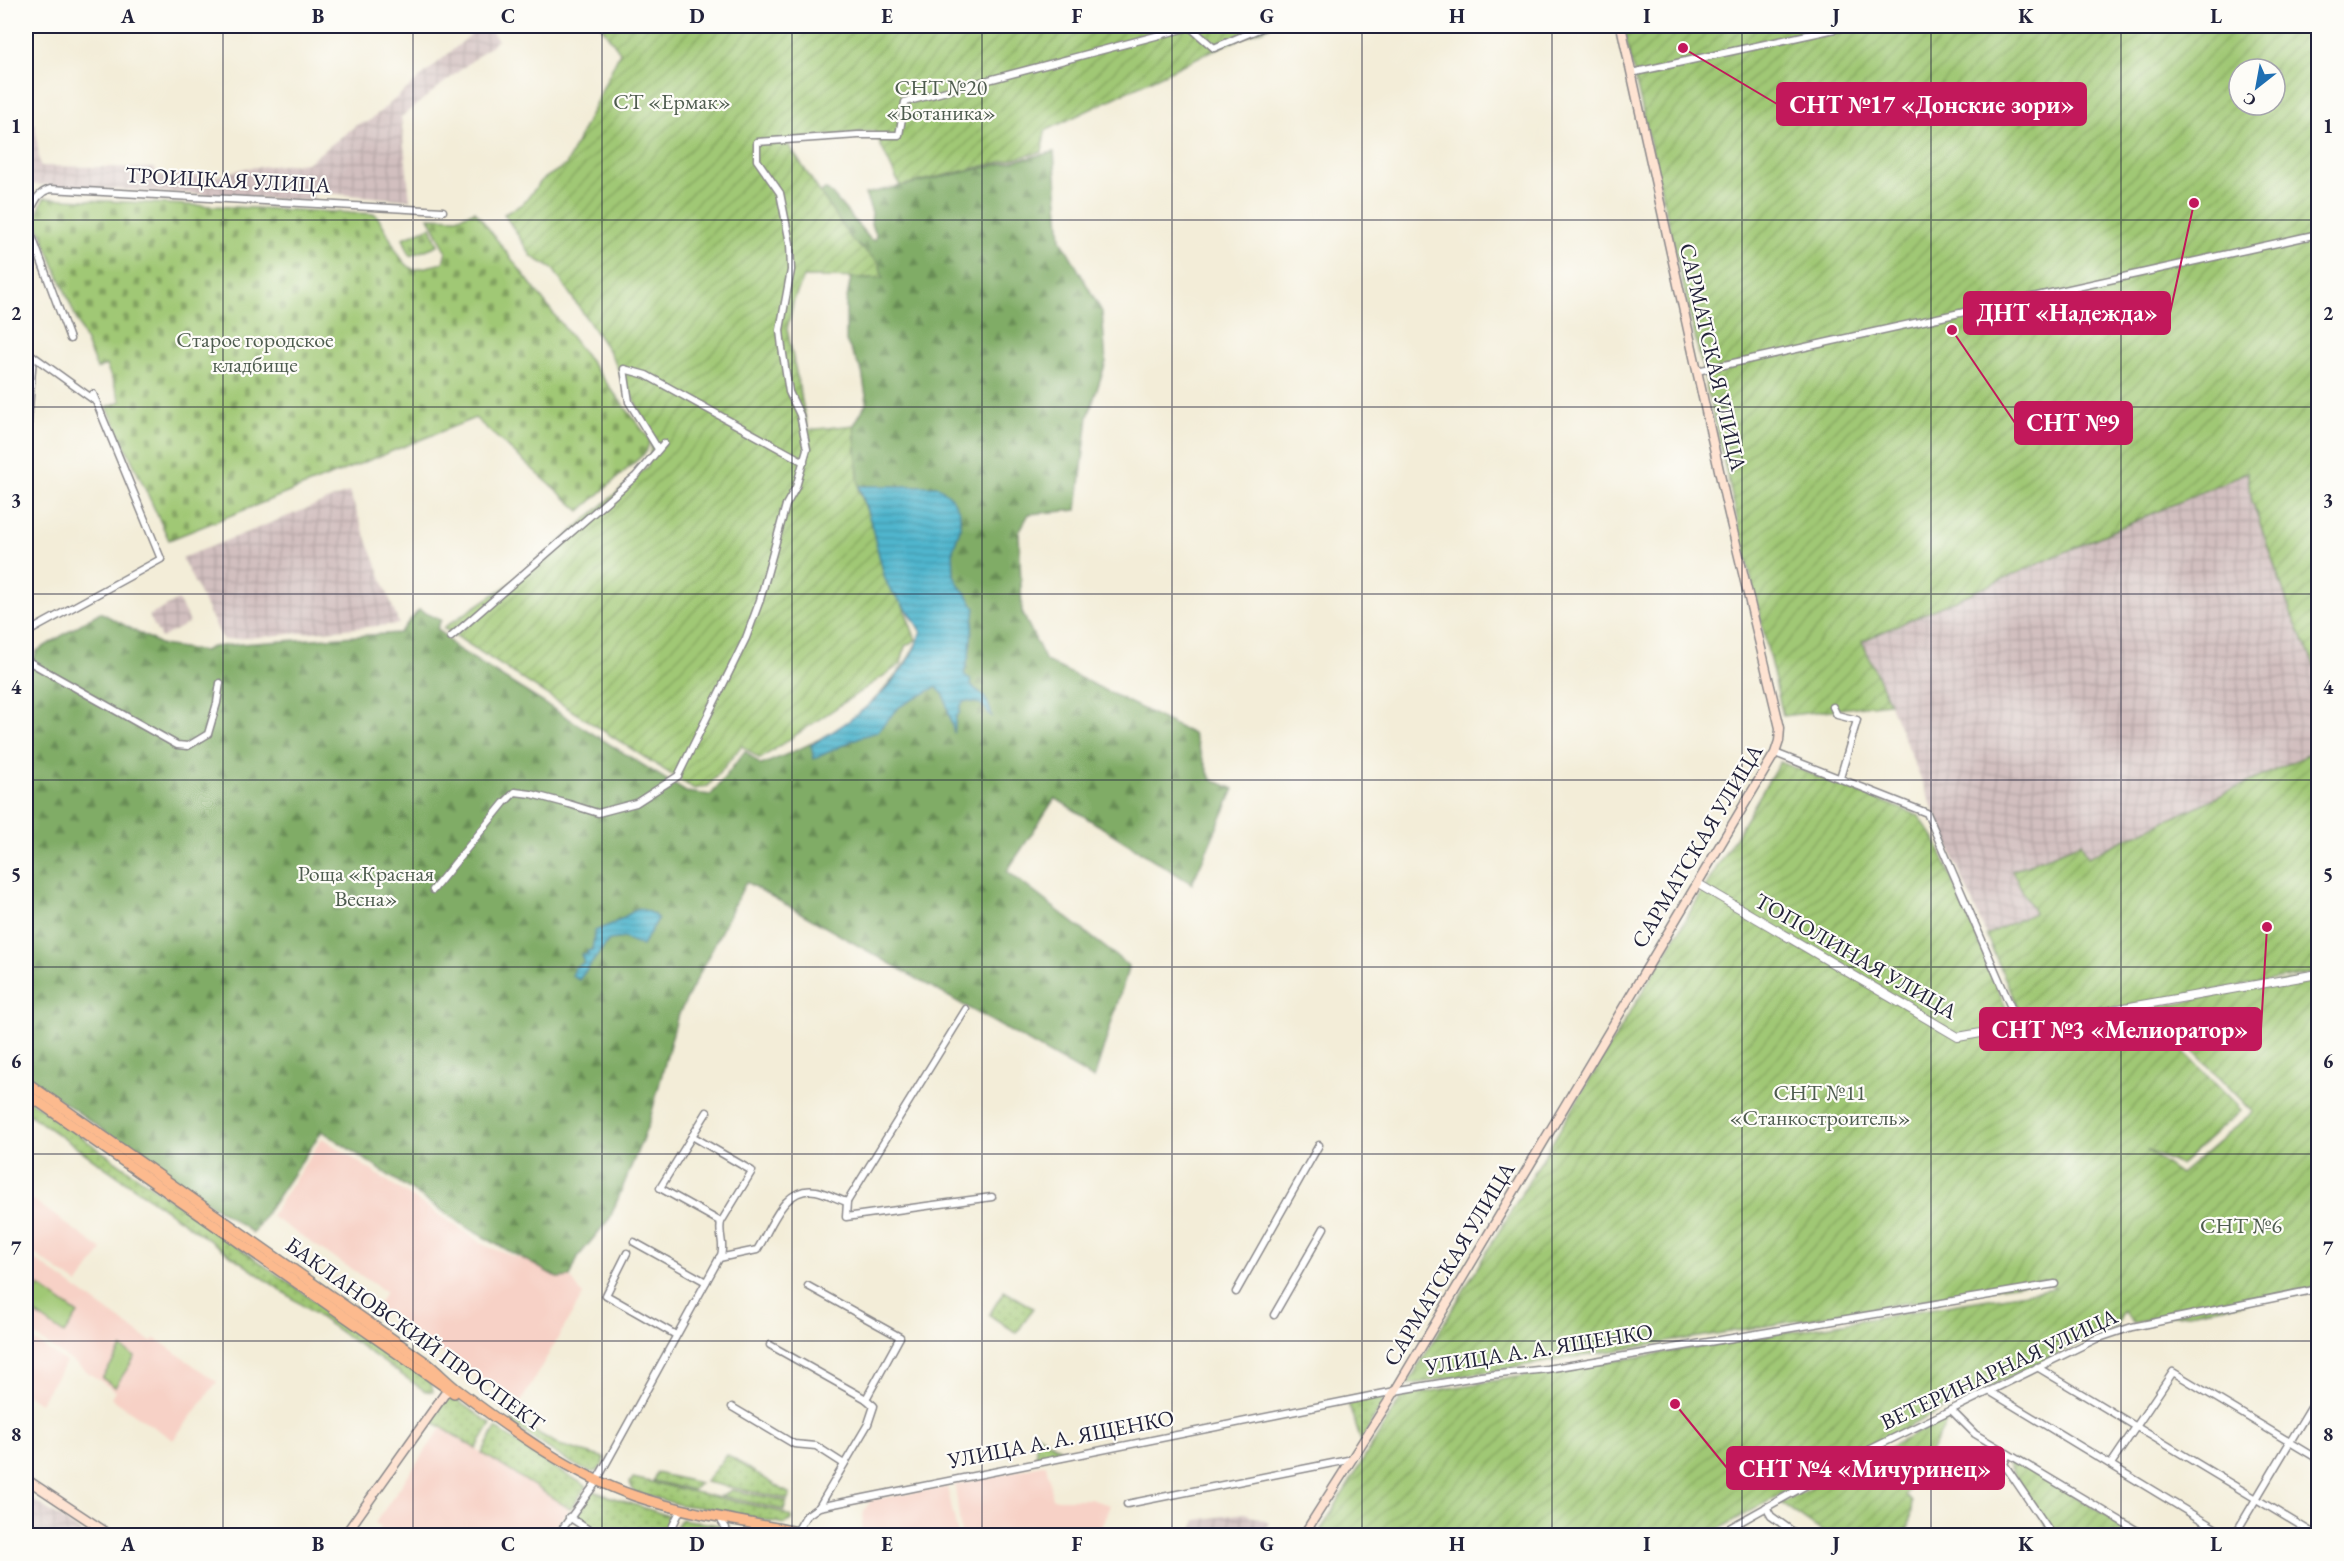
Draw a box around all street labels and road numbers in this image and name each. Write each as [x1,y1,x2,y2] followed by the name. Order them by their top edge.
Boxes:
[125,160,332,200] street label: ТРОИЦКАЯ УЛИЦА
[1673,240,1753,474] street label: САРМАТСКАЯ УЛИЦА
[1625,738,1770,953] street label: САРМАТСКАЯ УЛИЦА
[1750,886,1963,1026] street label: ТОПОЛИНАЯ УЛИЦА
[1377,1156,1522,1371] street label: САРМАТСКАЯ УЛИЦА
[280,1230,550,1438] street label: БАКЛАНОВСКИЙ ПРОСПЕКТ
[1876,1301,2123,1437] street label: ВЕТЕРИНАРНАЯ УЛИЦА
[1422,1317,1655,1381] street label: УЛИЦА А. А. ЯЩЕНКО
[944,1403,1177,1475] street label: УЛИЦА А. А. ЯЩЕНКО

